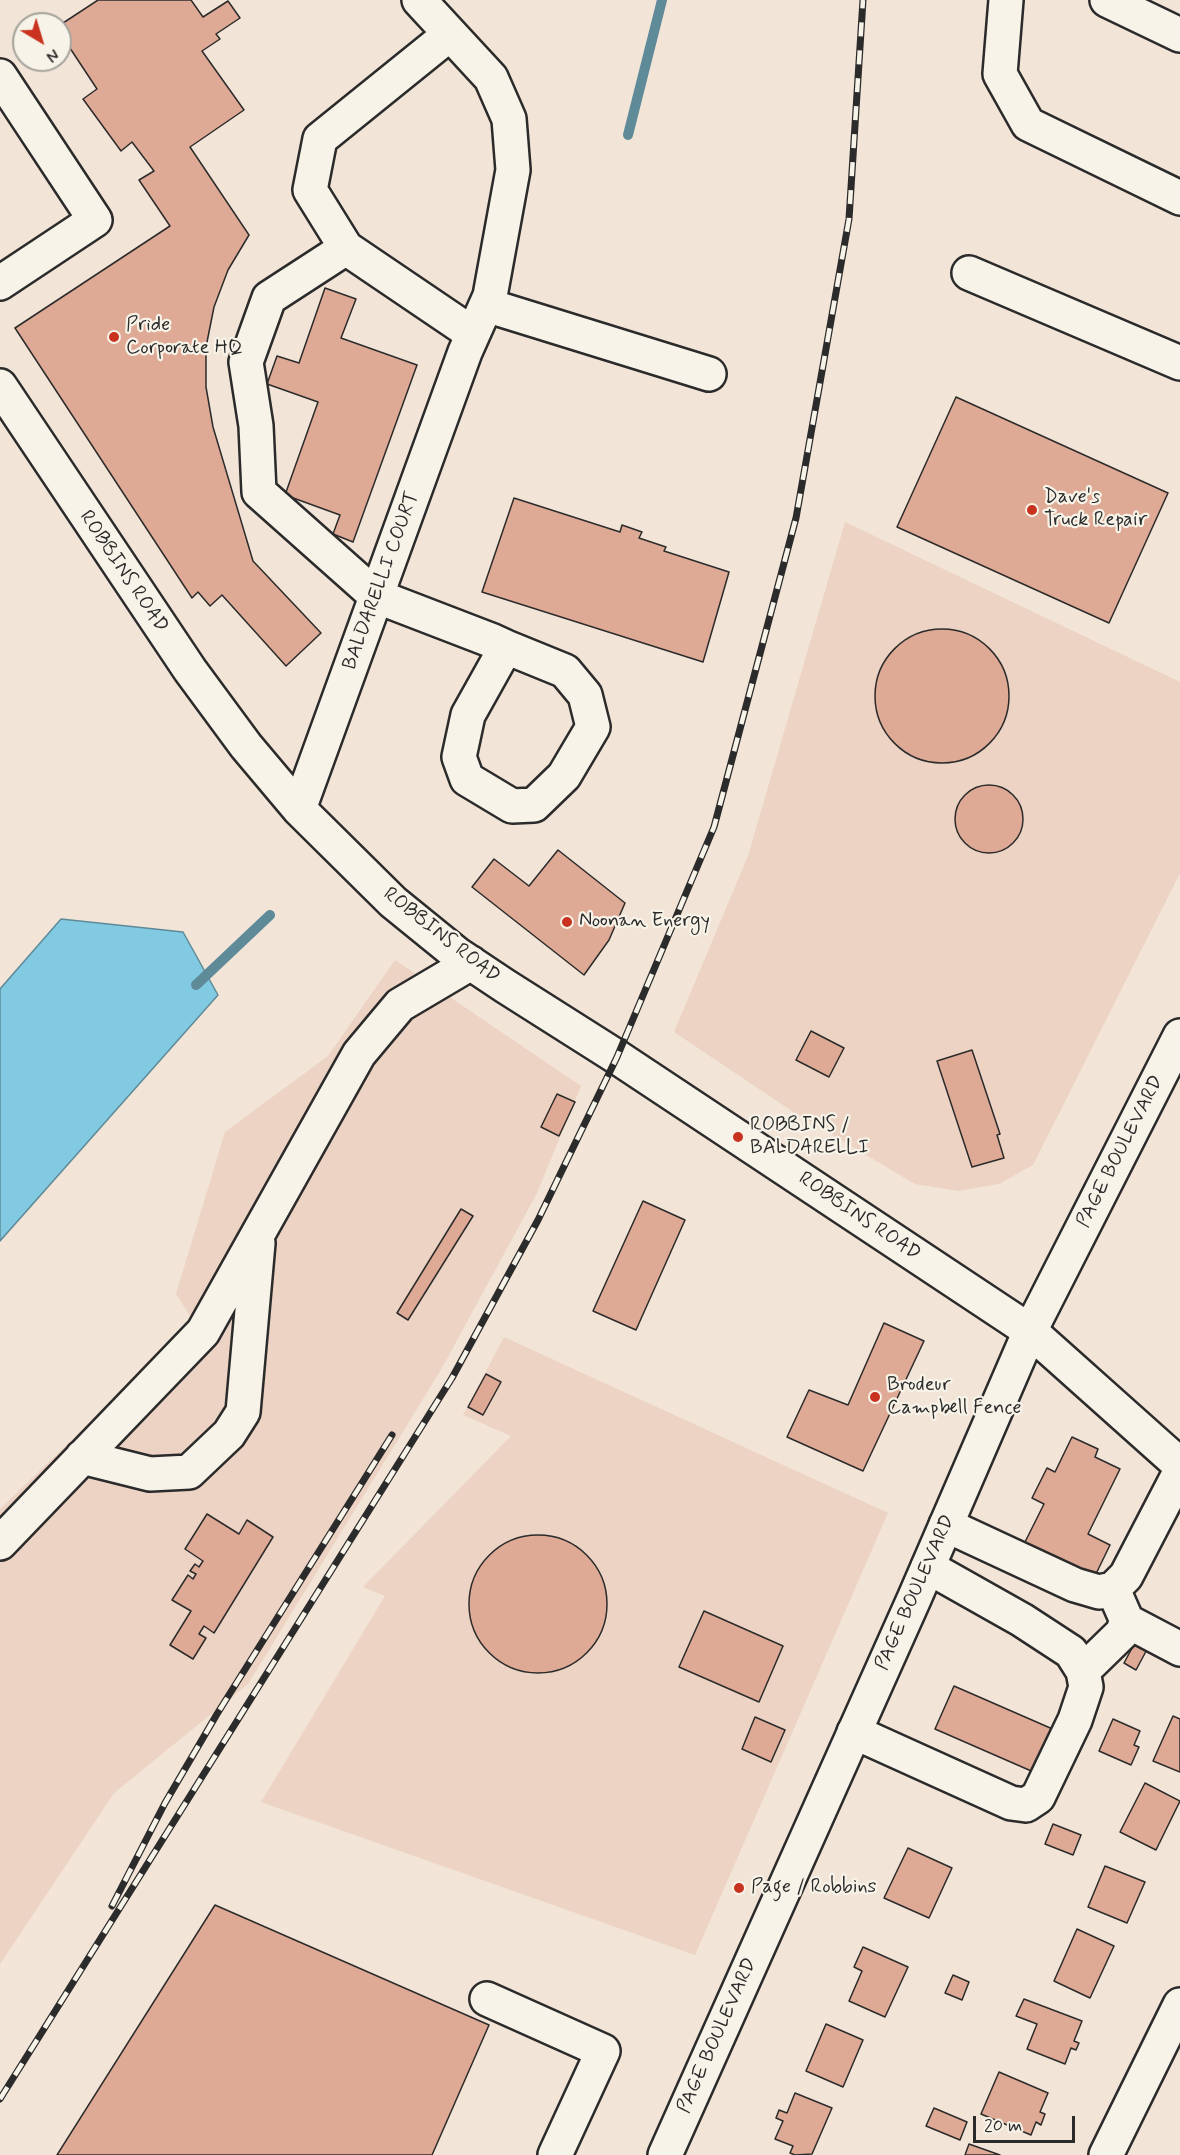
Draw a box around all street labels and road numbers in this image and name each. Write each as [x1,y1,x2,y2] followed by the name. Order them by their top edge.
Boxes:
[339,489,425,673] street label: BALDARELLI COURT
[73,506,173,638] street label: ROBBINS ROAD
[378,883,504,989] street label: ROBBINS ROAD
[1072,1072,1170,1232] street label: PAGE BOULEVARD
[793,1167,925,1267] street label: ROBBINS ROAD
[871,1512,961,1674] street label: PAGE BOULEVARD
[673,1955,763,2117] street label: PAGE BOULEVARD

